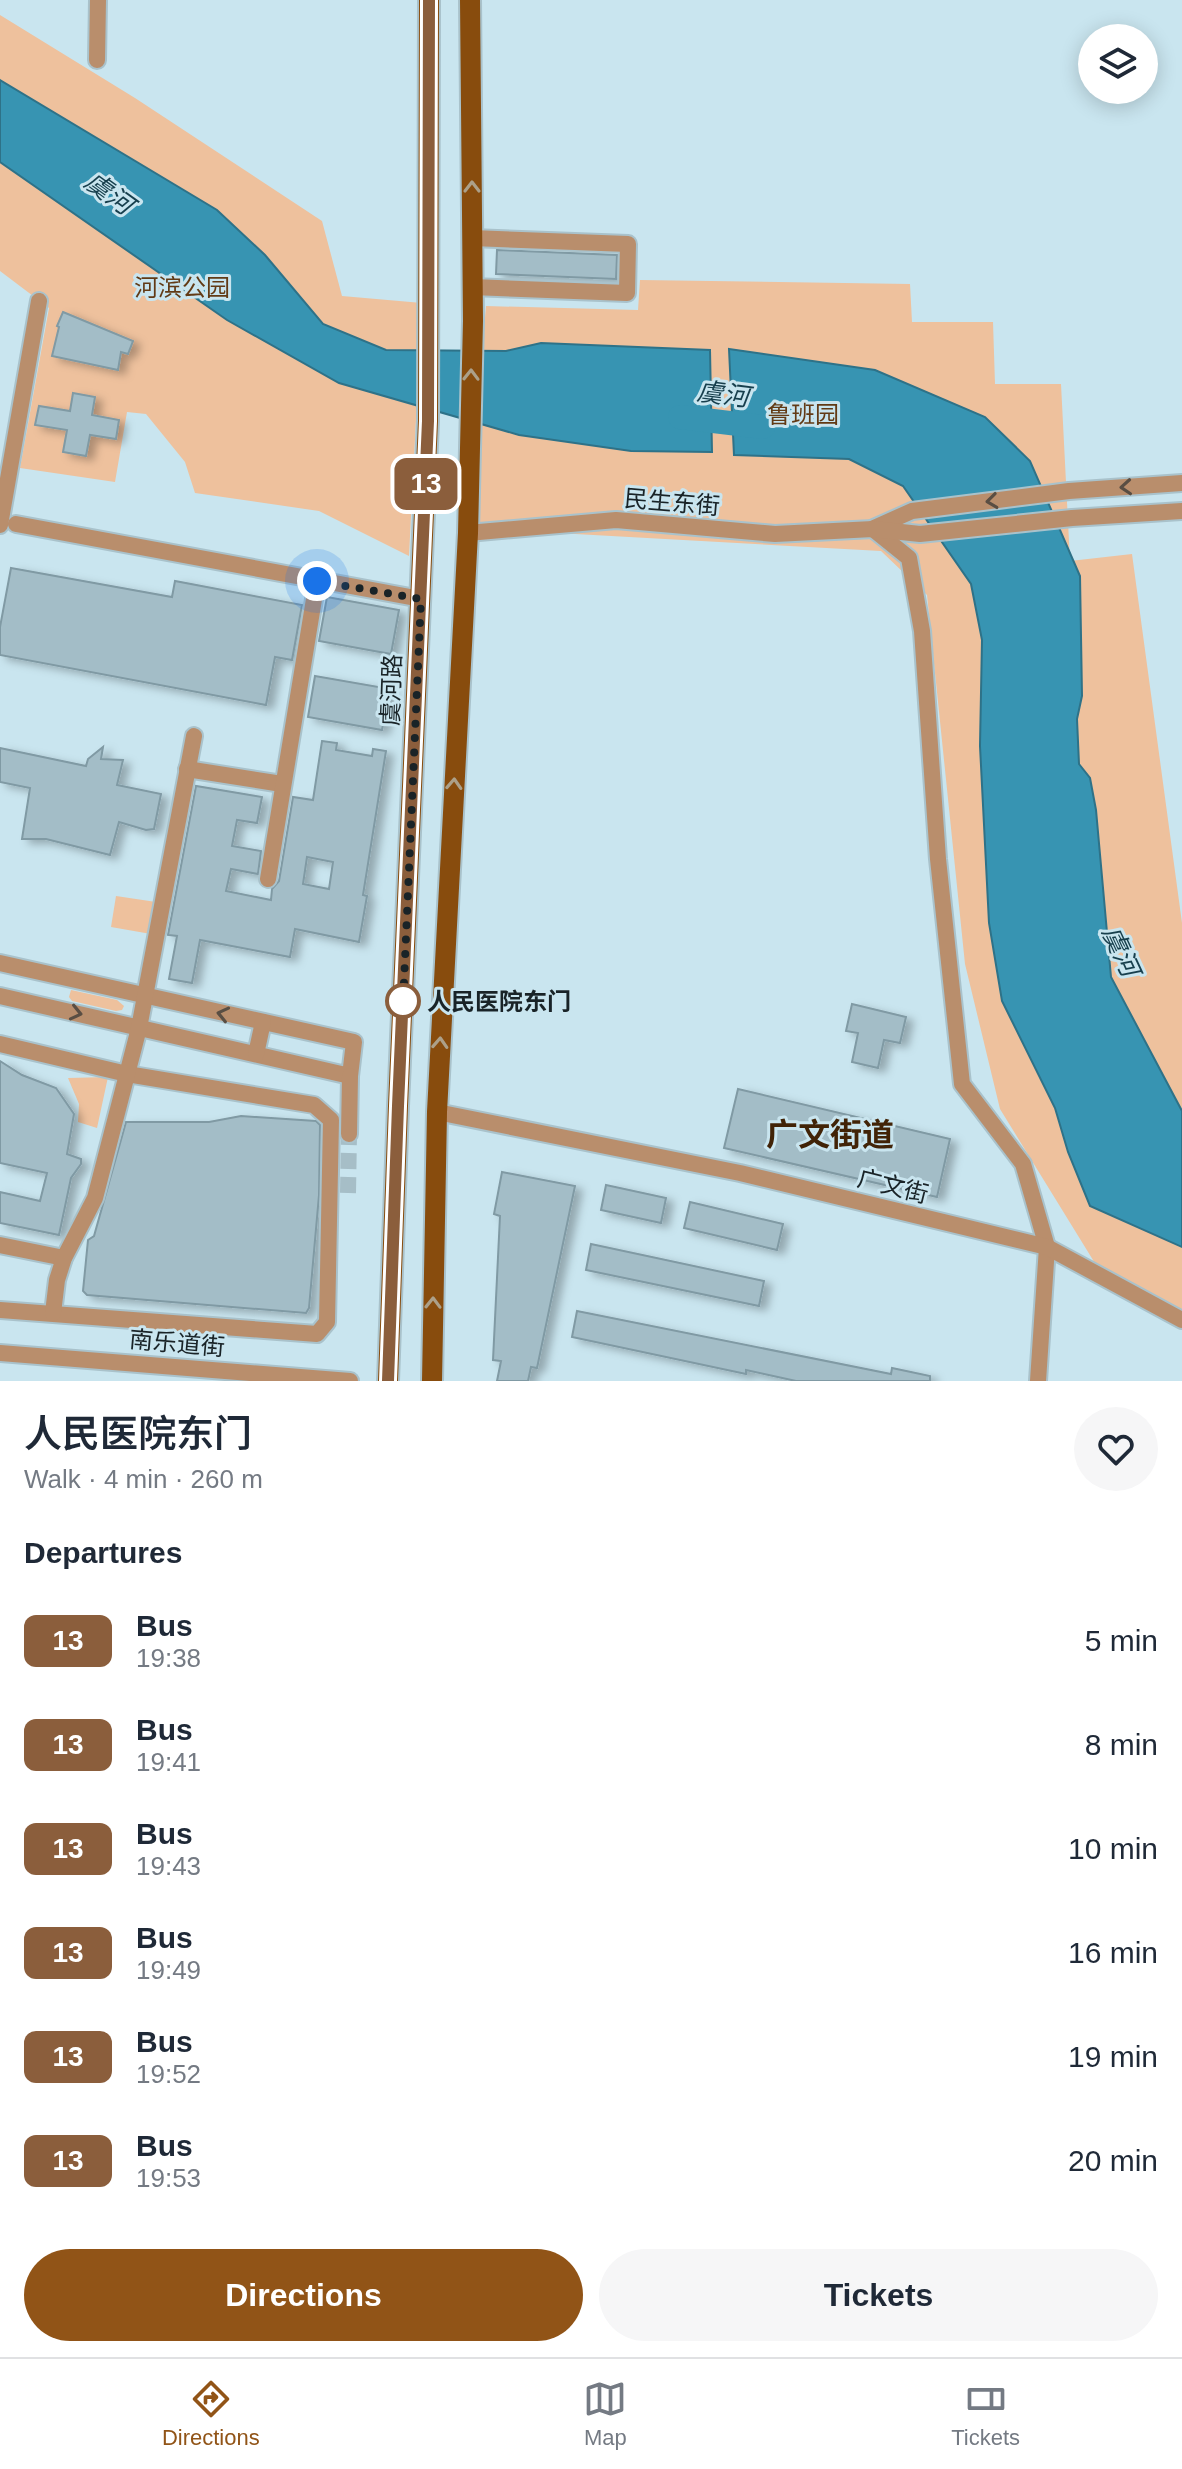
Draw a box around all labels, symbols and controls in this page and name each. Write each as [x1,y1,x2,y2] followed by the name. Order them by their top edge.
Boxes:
[1078,24,1158,104] map controls
[1078,24,1158,104] button: layers
[79,166,143,223] water label: 虞河
[463,180,481,193] one-way arrow
[134,274,230,301] park label: 河滨公园
[463,368,480,381] one-way arrow
[695,376,756,413] water label: 虞河
[767,401,839,428] park label: 鲁班园
[390,458,462,510] line badge: 13
[410,468,442,499] text: 13
[1119,478,1132,495] one-way arrow
[623,484,721,520] street label: 民生东街
[985,492,998,509] one-way arrow
[297,561,337,601] your location
[376,654,406,726] street label: 虞河路
[446,777,463,789] one-way arrow
[1096,921,1148,985] water label: 虞河
[386,984,420,1018] marker: 人民医院东门
[427,988,571,1015] place label: 人民医院东门
[69,1004,82,1021] one-way arrow
[216,1006,230,1023] one-way arrow
[431,1036,448,1049] one-way arrow
[766,1117,894,1153] district label: 广文街道
[855,1164,931,1208] street label: 广文街
[425,1296,442,1309] one-way arrow
[128,1325,226,1361] street label: 南乐道街
[1074,1407,1158,1491] button: heart
[24,1413,252,1455] text: 人民医院东门
[24,1464,263,1494] text: Walk · 4 min · 260 m
[24,1536,182,1569] text: Departures
[136,1609,193,1642] text: Bus
[1085,1624,1158,1657] text: 5 min
[52,1625,84,1656] text: 13
[136,1643,201,1673] text: 19:38
[136,1713,193,1746] text: Bus
[1085,1728,1158,1761] text: 8 min
[52,1729,84,1760] text: 13
[136,1747,201,1777] text: 19:41
[136,1817,193,1850] text: Bus
[1068,1832,1158,1865] text: 10 min
[52,1833,84,1864] text: 13
[136,1851,201,1881] text: 19:43
[136,1921,193,1954] text: Bus
[1068,1936,1158,1969] text: 16 min
[52,1937,84,1968] text: 13
[136,1955,201,1985] text: 19:49
[136,2025,193,2058] text: Bus
[1068,2040,1158,2073] text: 19 min
[52,2041,84,2072] text: 13
[136,2059,201,2089] text: 19:52
[136,2129,193,2162] text: Bus
[1068,2144,1158,2177] text: 20 min
[52,2145,84,2176] text: 13
[136,2163,201,2193] text: 19:53
[24,2249,583,2341] button: Directions
[599,2249,1158,2341] button: Tickets
[162,2377,260,2451] tab: Directions
[583,2377,627,2451] tab: Map
[951,2377,1020,2451] tab: Tickets

